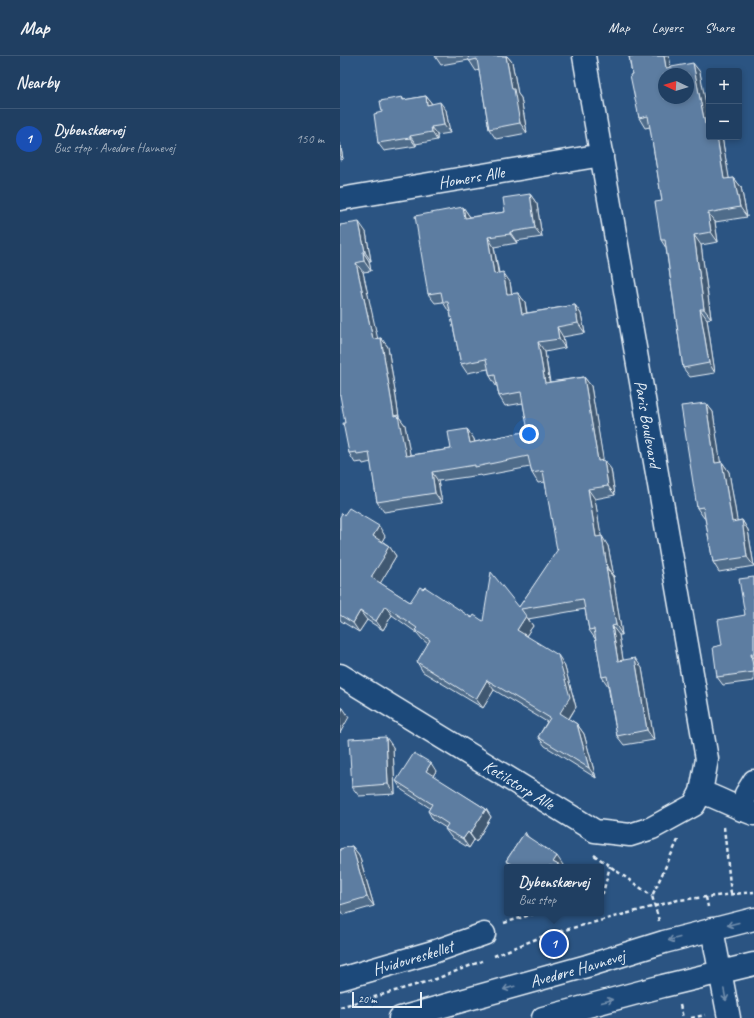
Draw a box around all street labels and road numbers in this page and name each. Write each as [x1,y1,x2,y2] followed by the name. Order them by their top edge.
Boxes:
[437,161,507,193] street label: Homers Alle
[629,379,666,472] street label: Paris Boulevard
[480,755,559,815] street label: Ketilstorp Alle
[370,935,459,980] street label: Hvidovreskellet
[527,944,630,992] street label: Avedøre Havnevej

